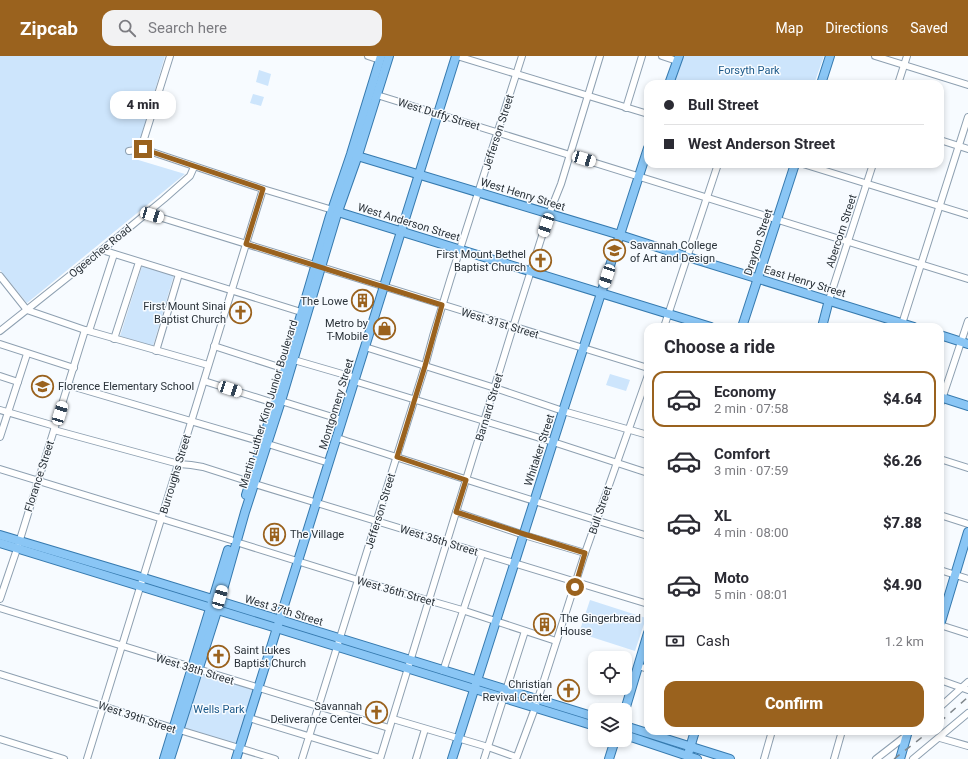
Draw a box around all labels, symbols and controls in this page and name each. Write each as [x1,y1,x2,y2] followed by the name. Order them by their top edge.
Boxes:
[102,10,382,46] search box
[20,17,78,40] text: Zipcab
[116,17,138,39] icon: search
[148,19,227,37] text: Search here
[776,20,803,36] text: Map
[825,20,888,36] text: Directions
[910,20,948,36] text: Saved
[718,64,780,77] park label: Forsyth Park
[110,91,176,119] callout: 4 min
[480,92,517,172] street label: Jefferson Street
[396,96,482,133] street label: West Duffy Street
[688,96,759,114] text: Bull Street
[127,97,159,112] text: 4 min
[688,135,835,153] text: West Anderson Street
[134,140,152,158] route end
[571,150,597,168] car
[479,175,567,214] street label: West Henry Street
[823,192,860,269] street label: Abercorn Street
[356,201,462,244] street label: West Anderson Street
[139,206,165,224] car
[742,207,776,277] street label: Drayton Street
[537,212,555,238] car
[66,222,134,281] street label: Ogeechee Road
[602,238,628,264] school or university icon: Savannah College of Art and Design
[630,239,717,265] place label: Savannah College of Art and Design
[528,247,554,273] church icon: First Mount Bethel Baptist Church
[436,248,526,274] place label: First Mount Bethel Baptist Church
[598,263,616,289] car
[762,263,848,300] street label: East Henry Street
[350,288,376,314] building icon: The Lowe
[301,295,348,308] place label: The Lowe
[228,299,254,325] church icon: First Mount Sinai Baptist Church
[143,300,226,326] place label: First Mount Sinai Baptist Church
[459,305,541,342] street label: West 31st Street
[371,316,397,342] shop icon: Metro by T-Mobile
[325,317,369,343] place label: Metro by T-Mobile
[237,318,300,490] street label: Martin Luther King Junior Boulevard
[664,336,775,357] text: Choose a ride
[316,357,357,451] street label: Montgomery Street
[473,371,506,443] street label: Barnard Street
[30,373,56,399] school or university icon: Florence Elementary School
[58,380,194,393] place label: Florence Elementary School
[217,380,243,398] car
[666,381,702,417] icon: car
[714,383,776,401] text: Economy
[883,390,922,408] text: $4.64
[51,400,69,426] car
[714,401,789,416] text: 2 min · 07:58
[522,412,557,488] street label: Whitaker Street
[157,433,194,515] street label: Burroughs Street
[22,439,57,513] street label: Florance Street
[666,443,702,479] icon: car
[714,445,770,463] text: Comfort
[883,452,922,470] text: $6.26
[714,463,789,478] text: 3 min · 07:59
[363,471,398,551] street label: Jefferson Street
[586,484,615,536] street label: Bull Street
[666,505,702,541] icon: car
[714,507,732,525] text: XL
[883,514,922,532] text: $7.88
[261,521,287,547] building icon: The Village
[398,522,480,559] street label: West 35th Street
[714,525,789,540] text: 4 min · 08:00
[290,528,344,541] place label: The Village
[666,567,702,603] icon: car
[714,569,749,587] text: Moto
[355,574,437,609] street label: West 36th Street
[883,576,922,594] text: $4.90
[566,578,584,596] route start
[211,584,229,610] car
[714,587,789,602] text: 5 min · 08:01
[243,592,325,629] street label: West 37th Street
[531,611,557,637] building icon: The Gingerbread House
[560,612,641,638] place label: The Gingerbread House
[664,630,686,652] icon: cash
[696,632,730,650] text: Cash
[885,634,924,649] text: 1.2 km
[205,643,231,669] church icon: Saint Lukes Baptist Church
[234,644,306,670] place label: Saint Lukes Baptist Church
[154,651,236,688] street label: West 38th Street
[588,651,632,747] map controls
[588,651,632,695] button: locate
[555,677,581,703] church icon: Christian Revival Center
[483,678,552,704] place label: Christian Revival Center
[664,681,924,727] button: Confirm
[96,699,178,736] street label: West 39th Street
[364,699,390,725] church icon: Savannah Deliverance Center
[270,700,362,726] place label: Savannah Deliverance Center
[193,703,245,716] park label: Wells Park
[588,703,632,747] button: layers

